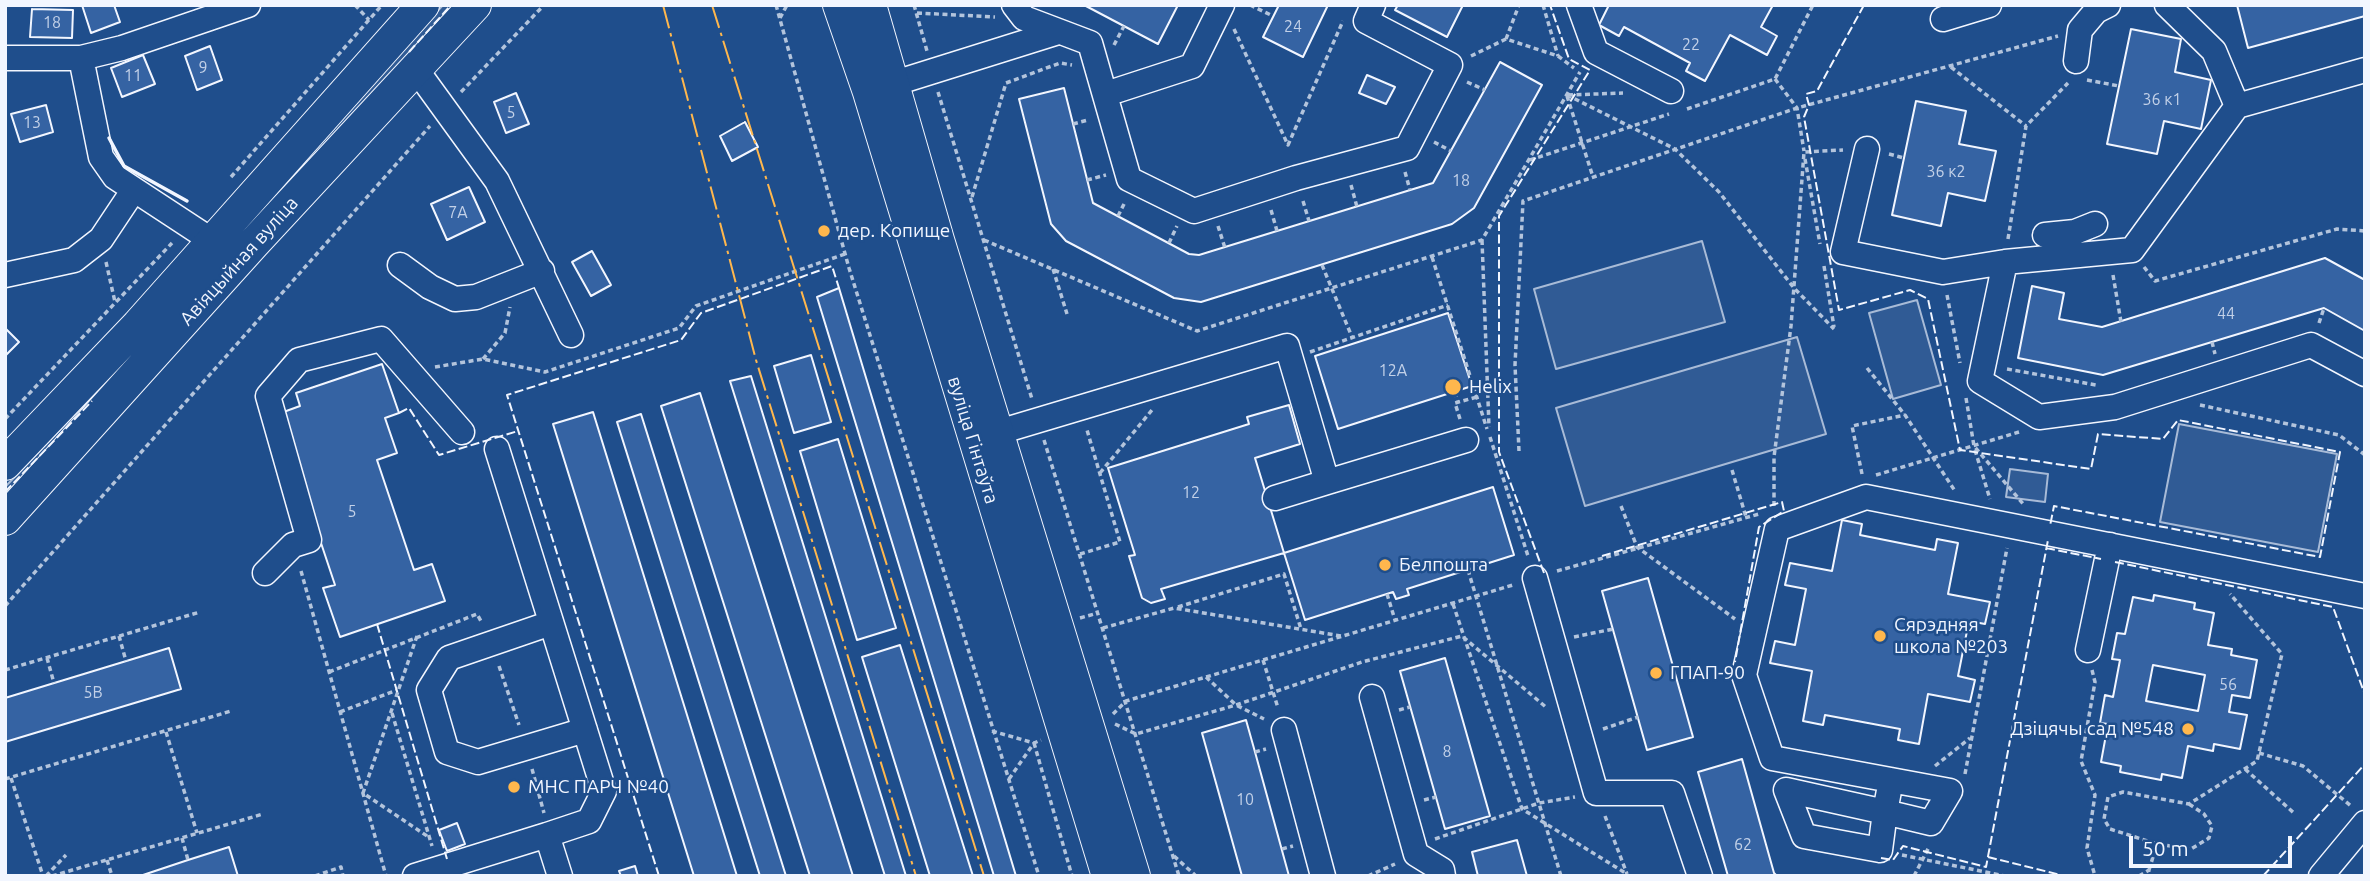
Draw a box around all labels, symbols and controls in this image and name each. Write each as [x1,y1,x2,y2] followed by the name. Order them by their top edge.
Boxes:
[43,13,61,33] house number: 18
[1284,17,1302,37] house number: 24
[1682,35,1700,55] house number: 22
[198,58,208,78] house number: 9
[124,66,142,86] house number: 11
[2143,90,2181,110] house number: 36 к1
[506,103,516,123] house number: 5
[23,113,41,133] house number: 13
[1927,162,1965,182] house number: 36 к2
[1452,171,1470,191] house number: 18
[175,192,303,330] street label: Авіяцыйная вуліца
[448,203,468,223] house number: 7А
[838,220,950,242] place label: дер. Копище
[816,223,832,239] marker: дер. Копище
[2217,304,2235,324] house number: 44
[1379,361,1407,381] house number: 12А
[943,374,1003,506] street label: вуліца Гінтаўта
[1469,376,1512,398] place label: Helix
[1443,377,1463,397] marker: Helix
[1182,483,1200,503] house number: 12
[347,502,357,522] house number: 5
[1399,554,1488,576] place label: Белпошта
[1377,557,1393,573] marker: Белпошта
[1894,614,2008,658] place label: Сярэдняя школа №203
[1872,628,1888,644] marker: Сярэдняя школа №203
[1670,662,1745,684] place label: ГПАП-90
[1648,665,1664,681] marker: ГПАП-90
[2219,675,2237,695] house number: 56
[83,683,103,703] house number: 5В
[2010,718,2174,740] place label: Дзіцячы сад №548
[2180,721,2196,737] marker: Дзіцячы сад №548
[1442,742,1452,762] house number: 8
[528,776,669,798] place label: МНС ПАРЧ №40
[506,779,522,795] marker: МНС ПАРЧ №40
[1236,790,1254,810] house number: 10
[2132,822,2295,866] scale bar
[1734,835,1752,855] house number: 62
[2142,836,2189,860] text: 50 m

